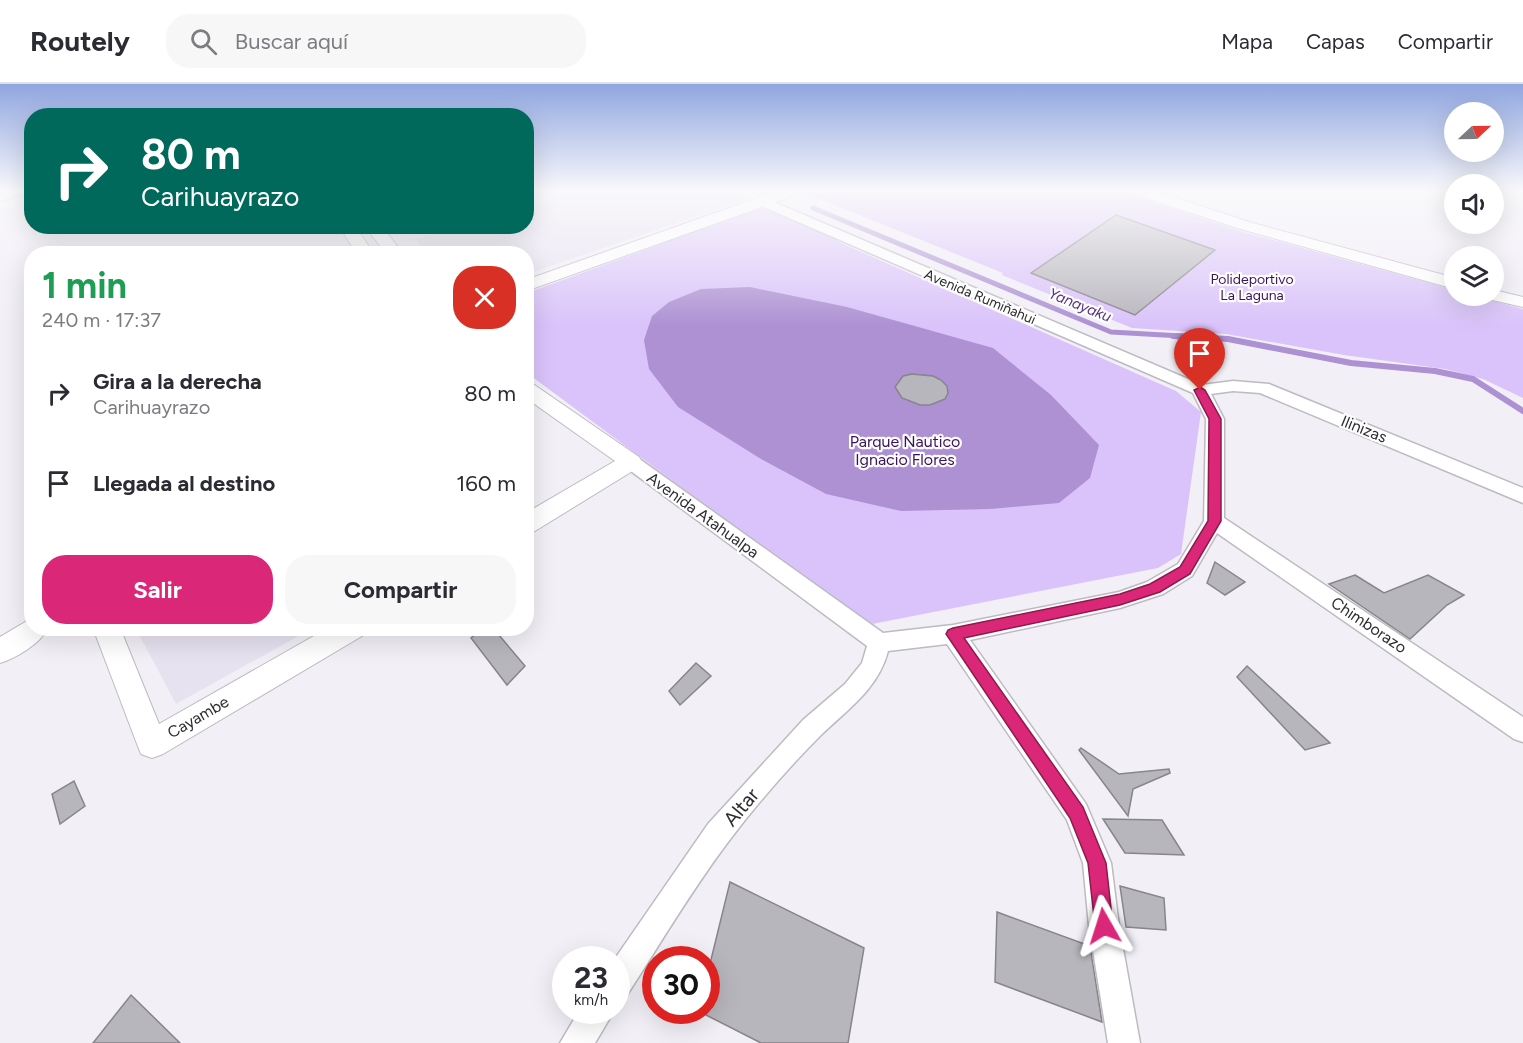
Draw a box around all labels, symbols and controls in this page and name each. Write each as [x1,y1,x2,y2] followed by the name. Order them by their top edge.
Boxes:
[166,14,586,68] search box
[30,24,130,58] text: Routely
[187,25,220,58] icon: search
[235,28,348,55] text: Buscar aquí
[1221,29,1273,54] text: Mapa
[1306,29,1365,54] text: Capas
[1398,29,1493,54] text: Compartir
[1444,102,1504,162] north arrow
[1444,102,1504,306] map controls
[141,129,241,180] text: 80 m
[42,132,120,210] icon: right
[1444,174,1504,234] button: sound
[141,180,299,213] text: Carihuayrazo
[1444,246,1504,306] button: layers
[42,264,127,307] text: 1 min
[453,266,516,329] button: close
[922,266,1038,328] street label: Avenida Rumiñahui
[1210,271,1294,304] park label: Polideportivo La Laguna
[1046,284,1114,326] water label: Yanayaku
[42,308,161,332] text: 240 m · 17:37
[1174,328,1225,390] pin
[1183,337,1216,370] icon: arrive
[93,368,262,395] text: Gira a la derecha
[42,377,75,410] icon: right
[464,380,516,407] text: 80 m
[93,395,210,419] text: Carihuayrazo
[1338,411,1390,447] street label: Ilinizas
[850,432,960,469] park label: Parque Nautico Ignacio Flores
[42,467,75,500] icon: arrive
[643,468,763,562] street label: Avenida Atahualpa
[93,470,275,497] text: Llegada al destino
[456,470,516,497] text: 160 m
[42,555,273,624] button: Salir
[285,555,516,624] button: Compartir
[1328,593,1410,657] street label: Chimborazo
[164,692,232,742] street label: Cayambe
[718,783,764,831] street label: Altar
[1072,894,1136,958] position arrow
[642,946,720,1024] speed limit sign: 30
[574,959,608,996] text: 23
[574,991,608,1009] text: km/h

